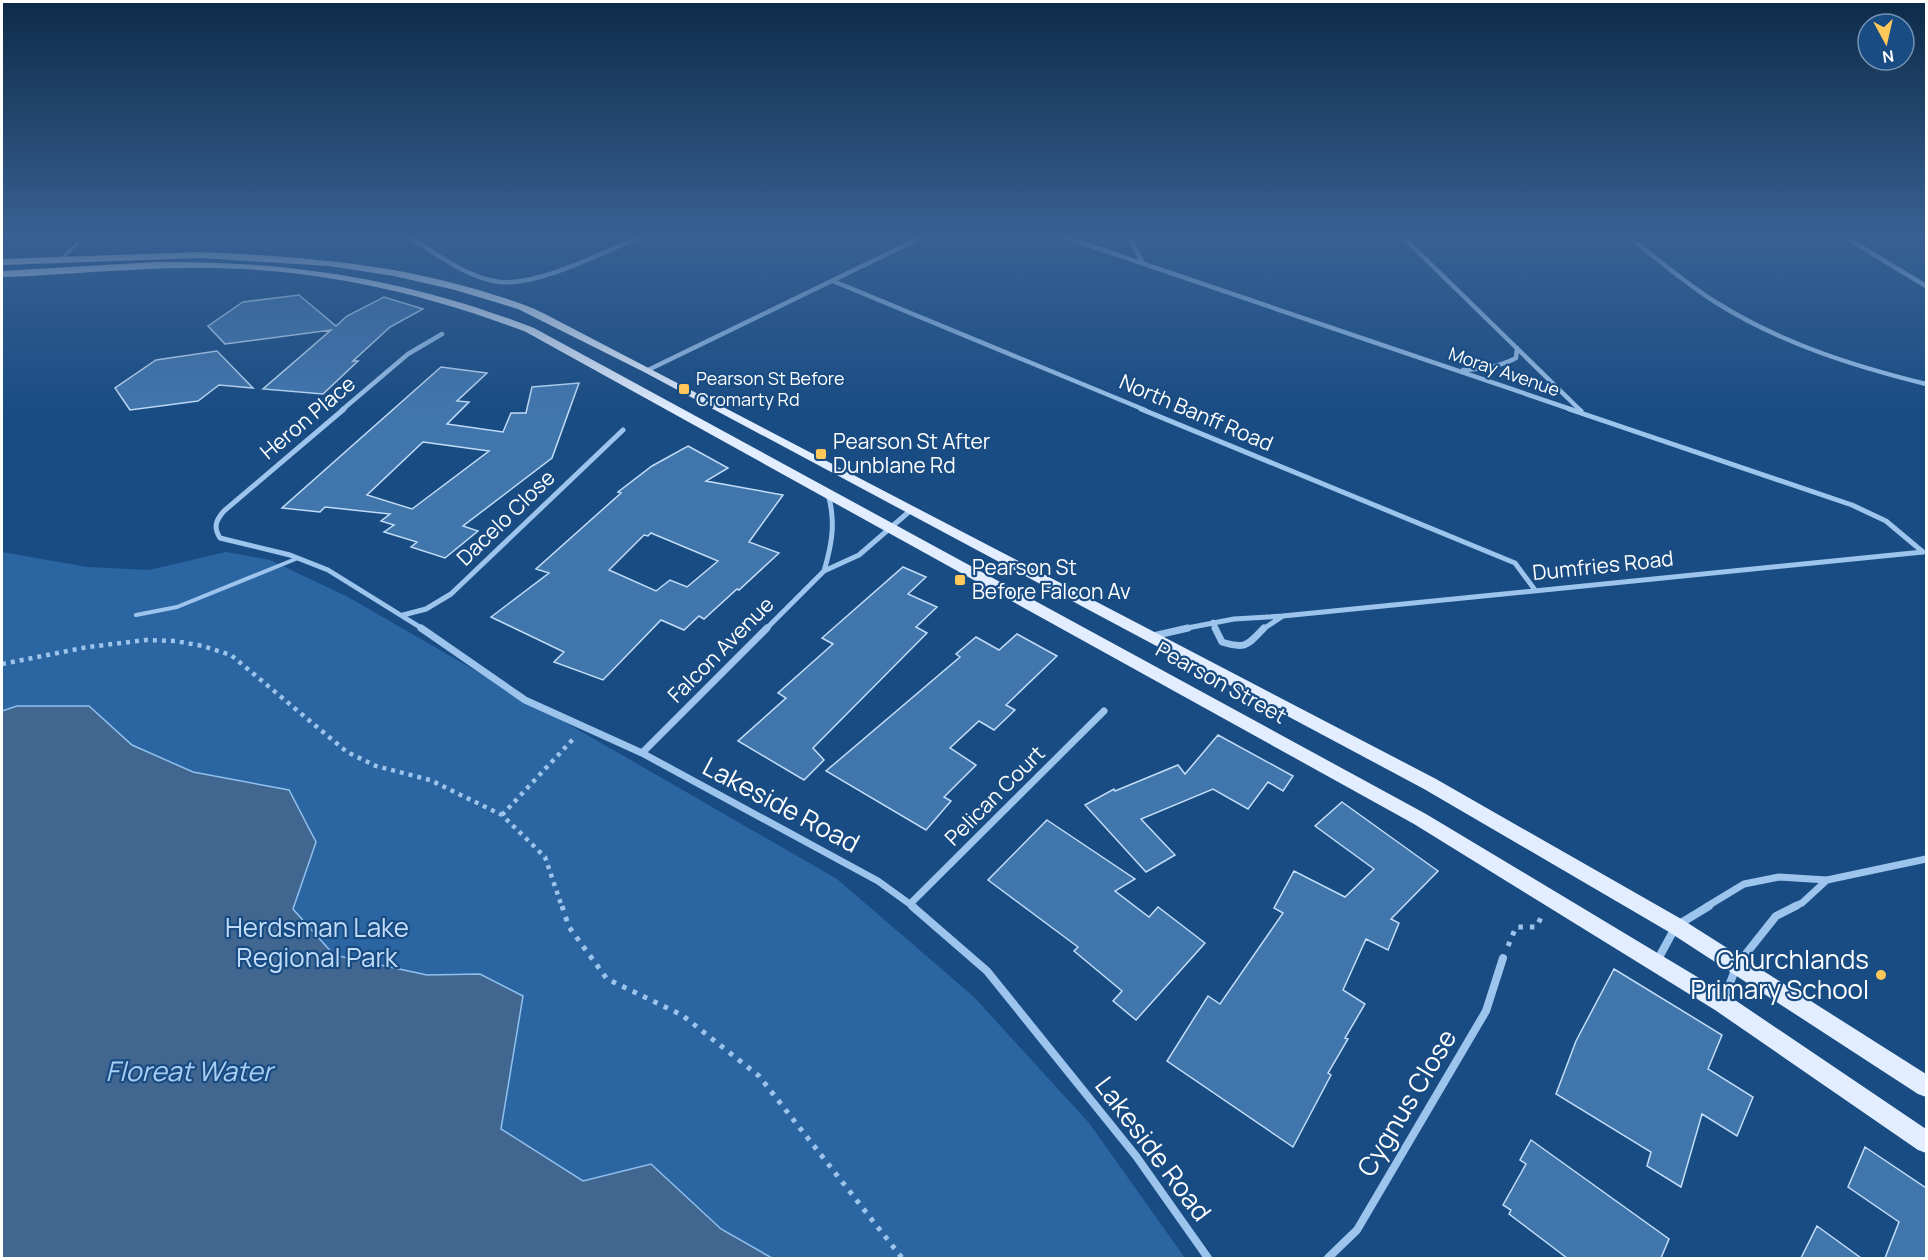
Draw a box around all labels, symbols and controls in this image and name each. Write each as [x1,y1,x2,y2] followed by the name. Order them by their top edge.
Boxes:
[1856,12,1916,72] north arrow
[1881,45,1895,69] text: N
[1446,341,1563,401] street label: Moray Avenue
[696,366,845,411] place label: Pearson St Before Cromarty Rd
[1115,367,1278,457] street label: North Banff Road
[254,369,361,465] street label: Heron Place
[677,382,691,396] marker: Pearson St Before Cromarty Rd
[833,427,991,479] place label: Pearson St After Dunblane Rd
[814,447,828,461] marker: Pearson St After Dunblane Rd
[450,463,561,571] street label: Dacelo Close
[1531,544,1675,586] street label: Dumfries Road
[972,553,1131,605] place label: Pearson St Before Falcon Av
[953,573,967,587] marker: Pearson St Before Falcon Av
[661,590,779,708] street label: Falcon Avenue
[1151,635,1292,730] street label: Pearson Street
[938,739,1050,851] street label: Pelican Court
[697,748,866,861] street label: Lakeside Road
[225,909,409,975] park label: Herdsman Lake Regional Park
[1691,941,1869,1007] place label: Churchlands Primary School
[1874,968,1888,982] marker: Churchlands Primary School
[1348,1022,1464,1183] street label: Cygnus Close
[106,1052,276,1089] water label: Floreat Water
[1087,1069,1220,1228] street label: Lakeside Road

